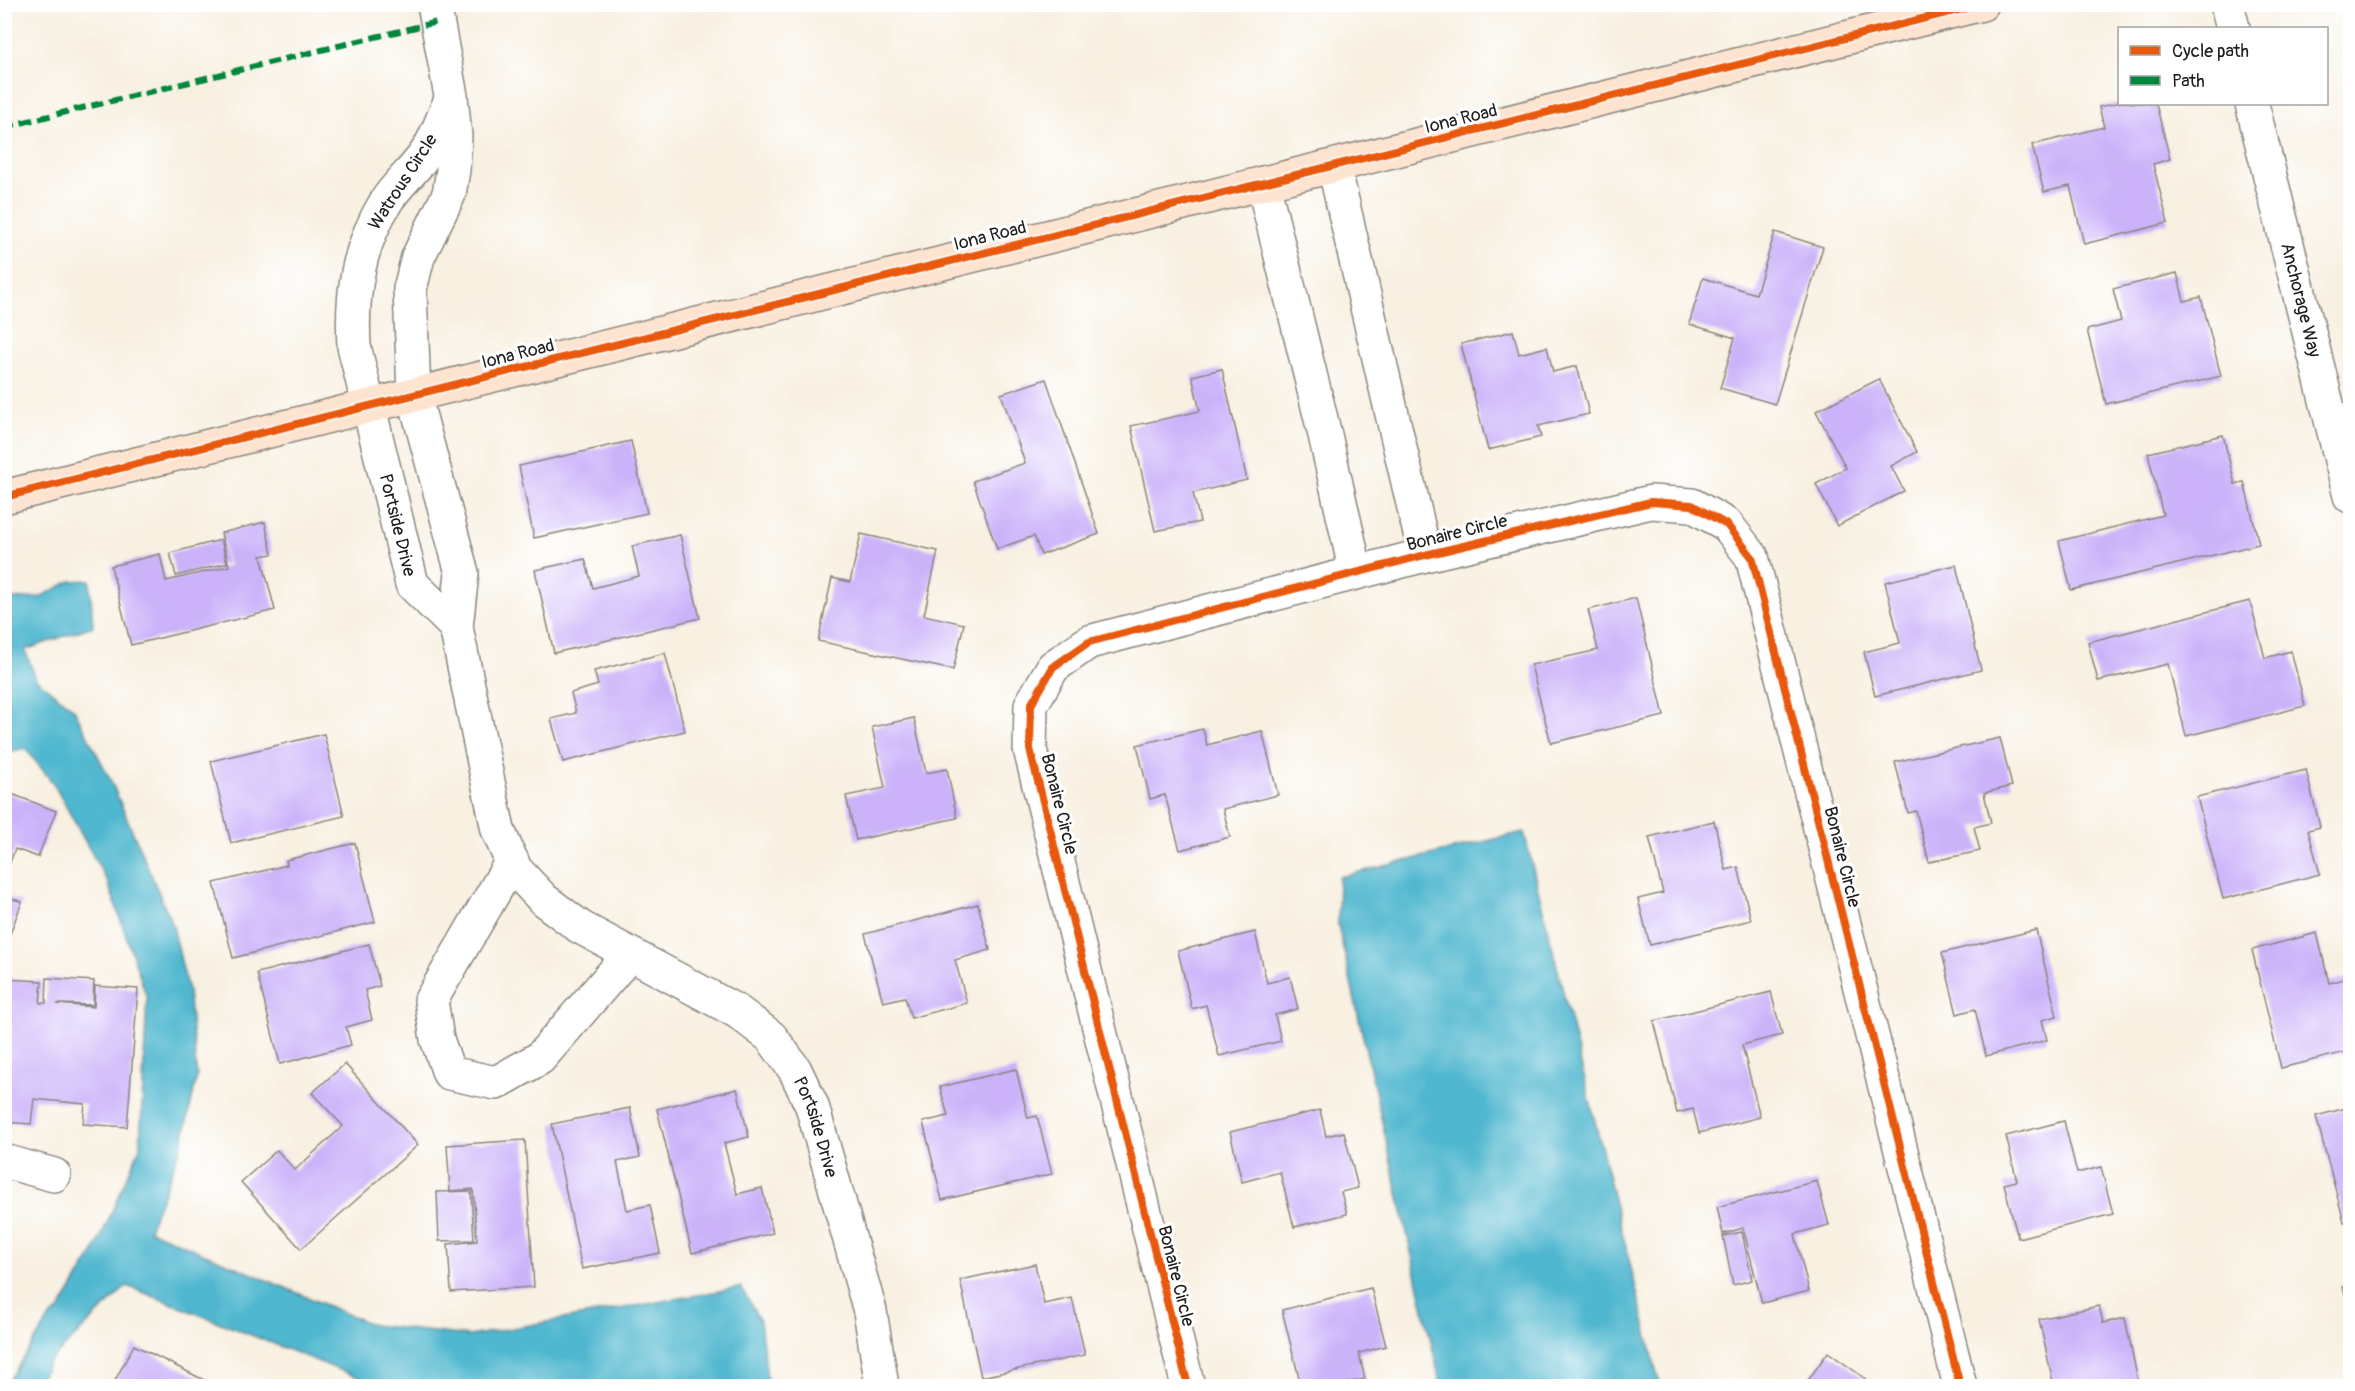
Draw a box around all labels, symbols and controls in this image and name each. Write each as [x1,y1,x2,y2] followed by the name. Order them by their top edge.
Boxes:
[2118,27,2328,105] legend
[2172,40,2249,63] text: Cycle path
[2172,70,2205,93] text: Path
[1422,99,1500,139] street label: Iona Road
[363,129,443,234] street label: Watrous Circle
[951,216,1029,256] street label: Iona Road
[2276,240,2326,360] street label: Anchorage Way
[479,334,557,374] street label: Iona Road
[374,471,421,579] street label: Portside Drive
[1404,509,1510,557] street label: Bonaire Circle
[1035,751,1083,857] street label: Bonaire Circle
[1818,804,1866,910] street label: Bonaire Circle
[788,1073,843,1180] street label: Portside Drive
[1152,1223,1200,1329] street label: Bonaire Circle

